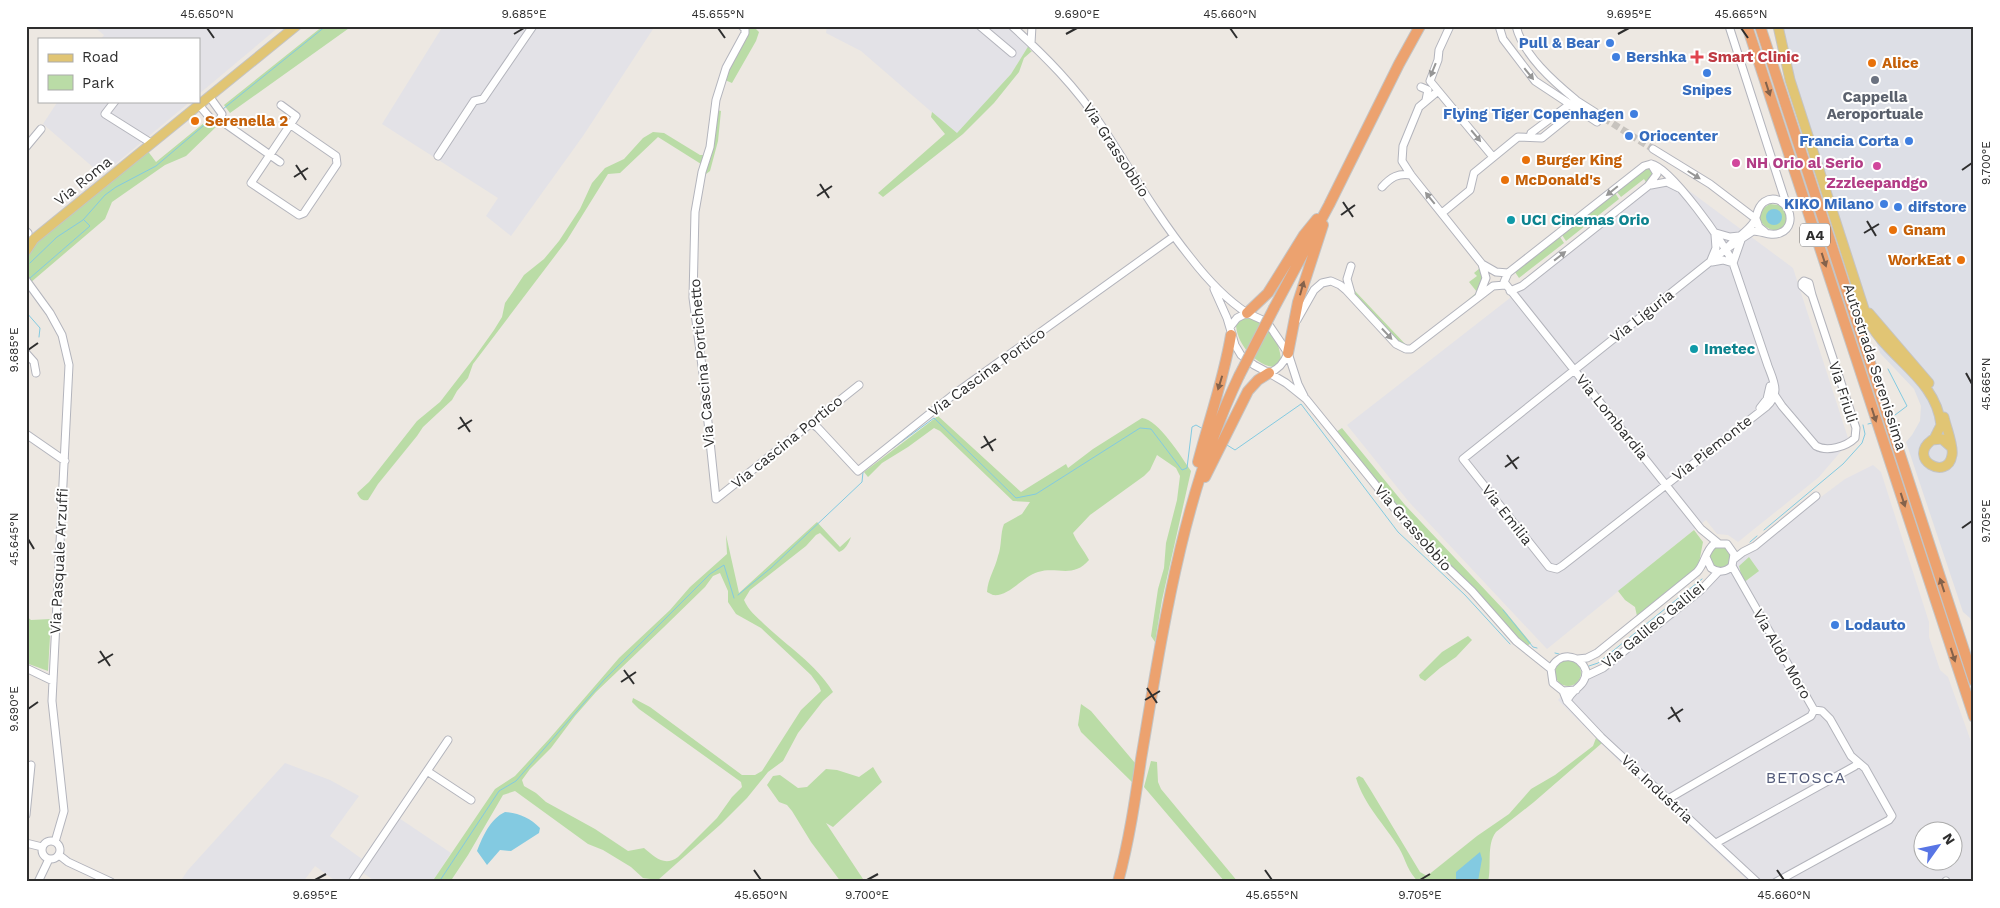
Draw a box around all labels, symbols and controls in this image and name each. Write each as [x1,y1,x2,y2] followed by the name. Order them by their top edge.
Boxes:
[180,7,234,21] text: 45.650°N
[501,7,547,21] text: 9.685°E
[692,7,744,21] text: 45.655°N
[1054,7,1100,21] text: 9.690°E
[1203,7,1257,21] text: 45.660°N
[1606,7,1652,21] text: 9.695°E
[1714,7,1768,21] text: 45.665°N
[1519,34,1601,52] place label: Pull & Bear
[1604,37,1616,49] marker: Pull & Bear
[38,38,200,102] legend
[82,48,119,66] text: Road
[1626,48,1687,66] place label: Bershka
[1708,48,1800,66] place label: Smart Clinic
[1690,50,1704,64] marker: Smart Clinic
[1610,51,1622,63] marker: Bershka
[1882,54,1919,72] place label: Alice
[1866,57,1878,69] marker: Alice
[1429,63,1437,77] one-way arrow
[1524,67,1535,80] one-way arrow
[1701,67,1713,79] marker: Snipes
[82,74,115,92] text: Park
[1869,74,1881,86] marker: Cappella Aeroportuale
[1682,81,1732,99] place label: Snipes
[1765,82,1772,97] one-way arrow
[1827,88,1924,123] place label: Cappella Aeroportuale
[1079,99,1153,201] street label: Via Grassobbio
[1443,105,1624,123] place label: Flying Tiger Copenhagen
[1628,108,1640,120] marker: Flying Tiger Copenhagen
[205,112,288,130] place label: Serenella 2
[189,115,201,127] marker: Serenella 2
[1639,127,1719,145] place label: Oriocenter
[1470,130,1482,142] one-way arrow
[1623,130,1635,142] marker: Oriocenter
[1799,132,1899,150] place label: Francia Corta
[1903,135,1915,147] marker: Francia Corta
[1979,141,1993,185] text: 9.700°E
[1536,151,1623,169] place label: Burger King
[51,152,116,210] street label: Via Roma
[1520,154,1532,166] marker: Burger King
[1746,154,1863,172] place label: NH Orio al Serio
[1730,157,1742,169] marker: NH Orio al Serio
[1871,160,1883,172] marker: Zzzleepandgo
[1688,170,1701,179] one-way arrow
[1515,171,1601,189] place label: McDonald's
[1499,174,1511,186] marker: McDonald's
[1826,174,1928,192] place label: Zzzleepandgo
[1606,185,1619,196] one-way arrow
[1424,192,1435,205] one-way arrow
[1784,195,1874,213] place label: KIKO Milano
[1878,198,1890,210] marker: KIKO Milano
[1908,198,1967,216] place label: difstore
[1892,201,1904,213] marker: difstore
[1521,211,1649,229] place label: UCI Cinemas Orio
[1505,214,1517,226] marker: UCI Cinemas Orio
[1903,221,1946,239] place label: Gnam
[1800,224,1830,246] road number: A4
[1887,224,1899,236] marker: Gnam
[1553,250,1566,261] one-way arrow
[1888,251,1951,269] place label: WorkEat
[1820,253,1828,268] one-way arrow
[1955,254,1967,266] marker: WorkEat
[686,278,718,448] street label: Via Cascina Portichetto
[1298,280,1306,295] one-way arrow
[1840,281,1911,453] street label: Autostrada Serenissima
[1607,285,1678,346] street label: Via Liguria
[925,324,1049,420] street label: Via Cascina Portico
[7,327,21,373] text: 9.685°E
[1381,327,1393,339] one-way arrow
[1704,340,1756,358] place label: Imetec
[1688,343,1700,355] marker: Imetec
[1979,357,1993,411] text: 45.665°N
[1825,359,1861,425] street label: Via Friuli
[1572,371,1652,464] street label: Via Lombardia
[1216,375,1224,390] one-way arrow
[728,392,846,492] street label: Via cascina Portico
[1871,407,1879,422] one-way arrow
[1669,411,1755,485] street label: Via Piemonte
[1371,481,1455,575] street label: Via Grassobbio
[1478,481,1537,549] street label: Via Emilia
[46,487,72,635] street label: Via Pasquale Arzuffi
[1899,493,1907,508] one-way arrow
[1979,499,1993,543] text: 9.705°E
[7,512,21,566] text: 45.645°N
[1938,577,1946,592] one-way arrow
[1598,578,1708,672] street label: Via Galileo Galilei
[1749,606,1815,702] street label: Via Aldo Moro
[1845,616,1906,634] place label: Lodauto
[1829,619,1841,631] marker: Lodauto
[1950,647,1958,662] one-way arrow
[7,686,21,732] text: 9.690°E
[1617,751,1697,827] street label: Via Industria
[1766,768,1846,787] district label: BETOSCA
[1912,820,1962,870] north arrow
[1939,830,1958,848] text: N
[292,888,338,902] text: 9.695°E
[734,888,788,902] text: 45.650°N
[845,888,889,902] text: 9.700°E
[1246,888,1298,902] text: 45.655°N
[1398,888,1442,902] text: 9.705°E
[1757,888,1811,902] text: 45.660°N

